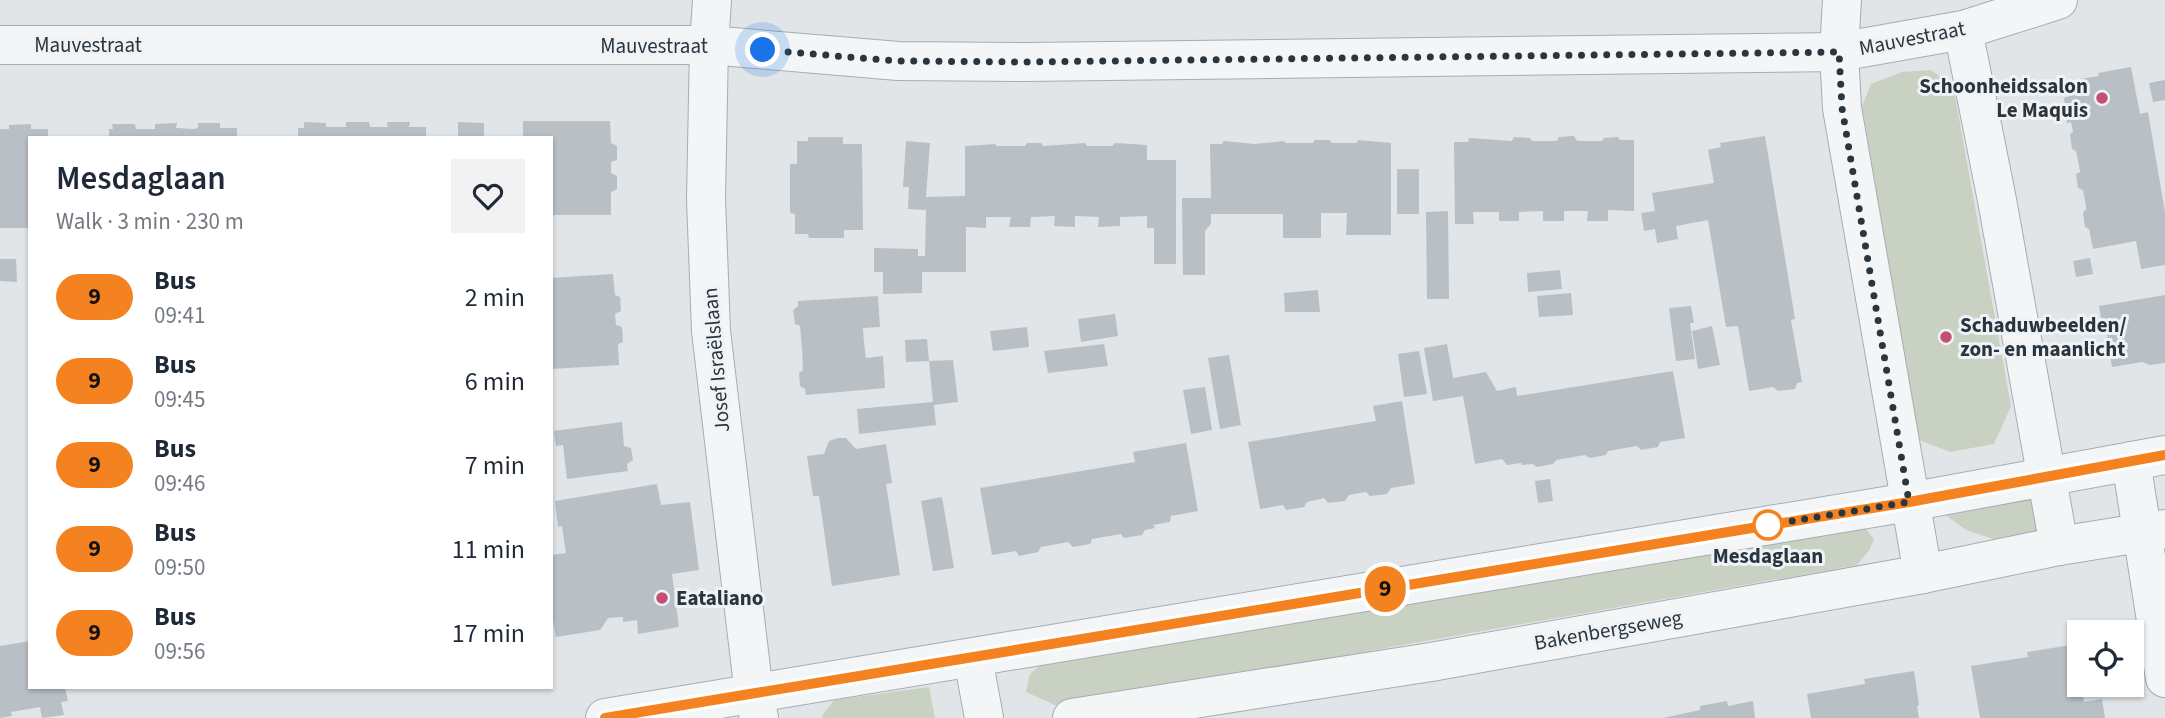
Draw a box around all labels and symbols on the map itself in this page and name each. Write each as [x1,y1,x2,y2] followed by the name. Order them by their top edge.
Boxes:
[1856,13,1968,63] street label: Mauvestraat
[34,30,142,60] street label: Mauvestraat
[600,31,708,61] street label: Mauvestraat
[745,32,780,67] your location
[1919,71,2088,125] place label: Schoonheidssalon Le Maquis
[2094,90,2110,106] marker: Schoonheidssalon Le Maquis
[695,286,737,434] street label: Josef Israëlslaan
[1960,310,2127,364] place label: Schaduwbeelden/ zon- en maanlicht
[1938,329,1954,345] marker: Schaduwbeelden/ zon- en maanlicht
[1753,510,1783,540] marker: Mesdaglaan
[1713,541,1823,571] place label: Mesdaglaan
[1362,566,1408,612] line badge: 9
[676,583,763,613] place label: Eataliano
[654,590,670,606] marker: Eataliano
[1532,602,1685,658] street label: Bakenbergseweg

